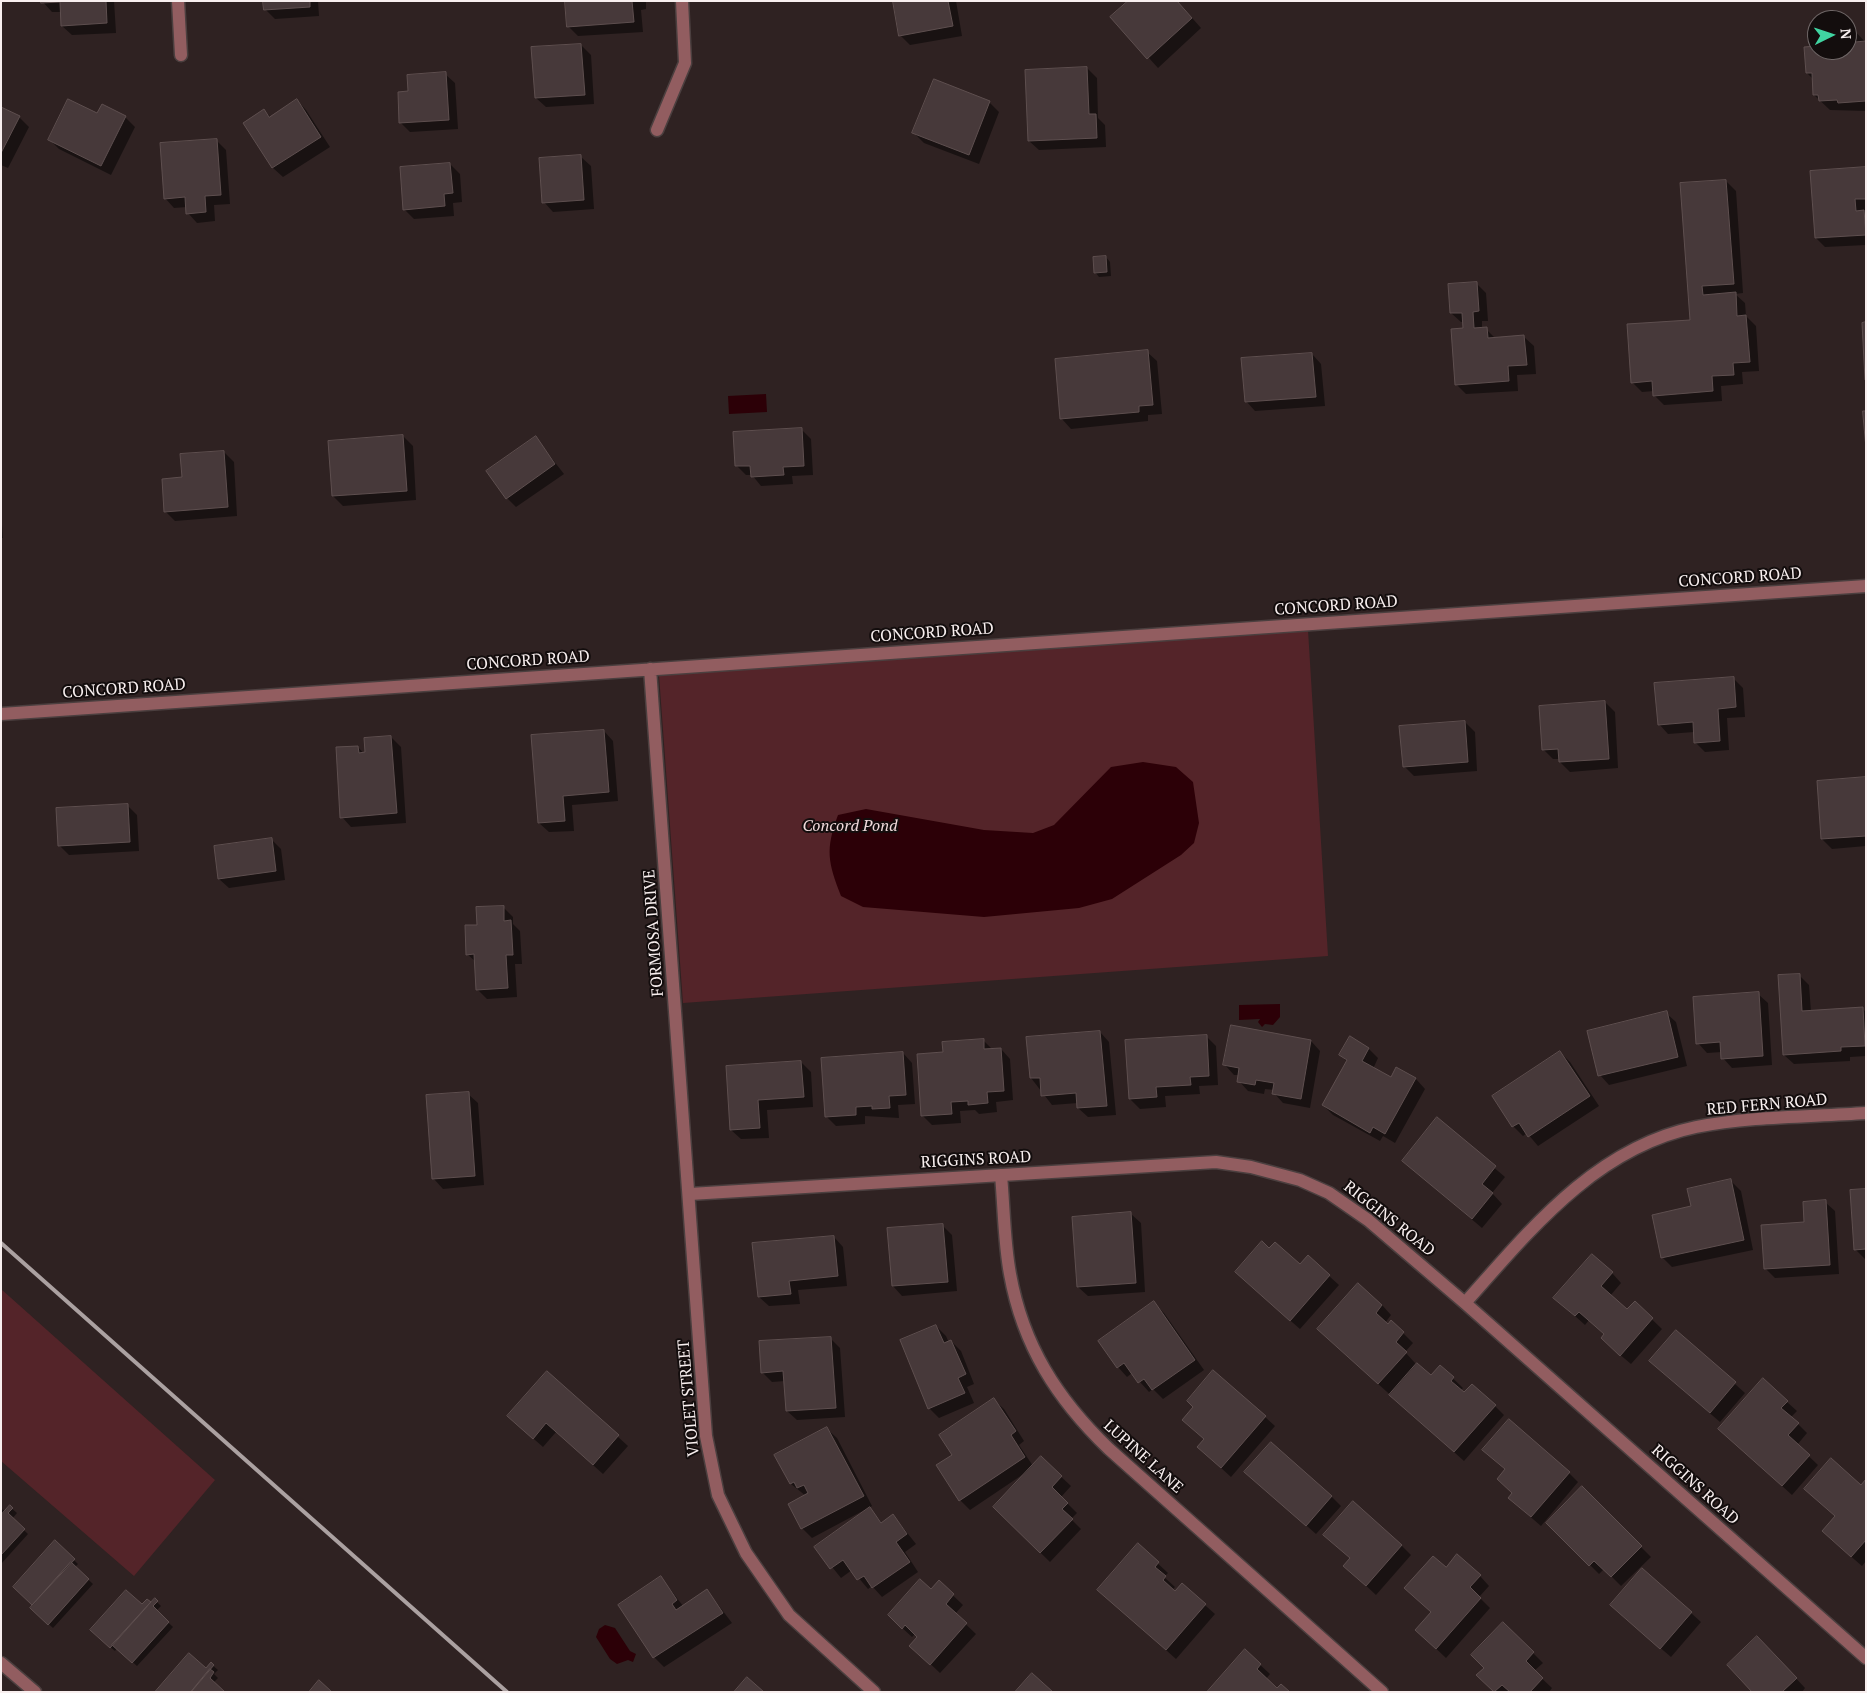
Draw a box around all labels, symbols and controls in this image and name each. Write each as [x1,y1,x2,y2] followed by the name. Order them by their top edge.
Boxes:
[1807,10,1857,60] north arrow
[1837,28,1856,40] text: N
[1678,564,1802,592] street label: CONCORD ROAD
[1274,592,1398,620] street label: CONCORD ROAD
[870,619,994,647] street label: CONCORD ROAD
[466,647,590,675] street label: CONCORD ROAD
[62,675,186,703] street label: CONCORD ROAD
[802,816,898,836] park label: Concord Pond
[640,869,668,997] street label: FORMOSA DRIVE
[1706,1090,1828,1120] street label: RED FERN ROAD
[920,1148,1032,1172] street label: RIGGINS ROAD
[1340,1177,1438,1261] street label: RIGGINS ROAD
[674,1339,704,1457] street label: VIOLET STREET
[1099,1416,1187,1498] street label: LUPINE LANE
[1647,1441,1743,1529] street label: RIGGINS ROAD

